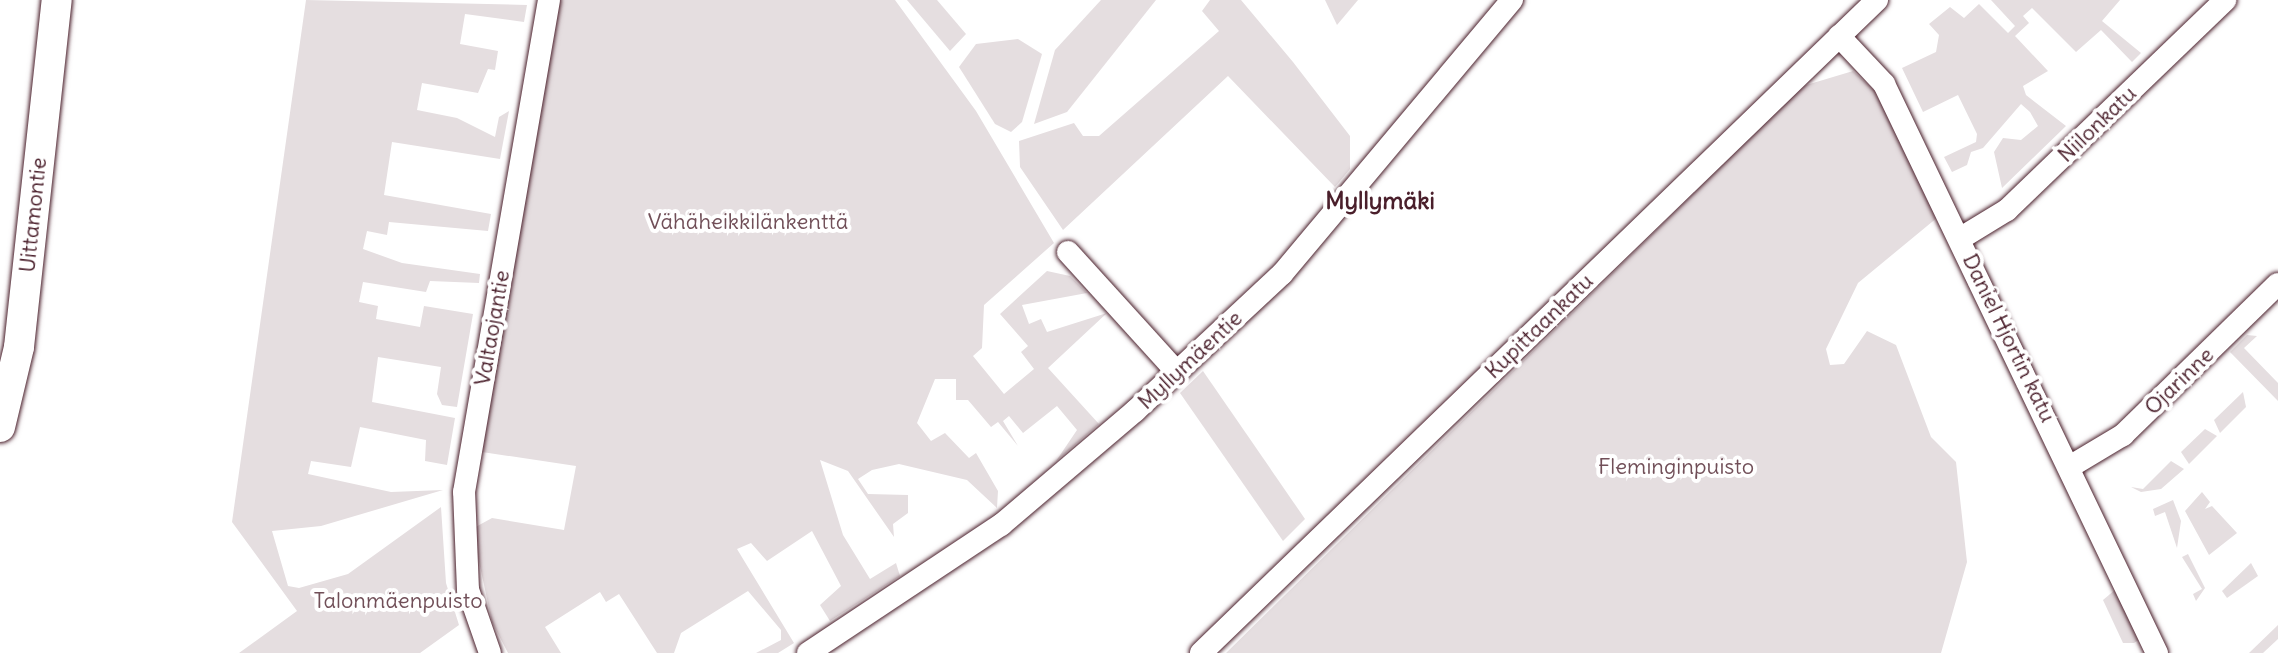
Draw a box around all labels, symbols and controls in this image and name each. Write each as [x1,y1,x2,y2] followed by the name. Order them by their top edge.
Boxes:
[2052,80,2142,168] street label: Niilonkatu
[14,156,52,274] street label: Uittamontie
[1325,187,1435,215] district label: Myllymäki
[648,209,848,235] park label: Vähäheikkilänkenttä
[1957,249,2061,427] street label: Daniel Hjortin katu
[469,268,515,388] street label: Valtaojantie
[1479,268,1599,384] street label: Kupittaankatu
[1132,305,1248,415] street label: Myllymäentie
[2139,342,2219,420] street label: Ojarinne
[1598,454,1754,480] park label: Fleminginpuisto
[313,588,483,614] park label: Talonmäenpuisto

